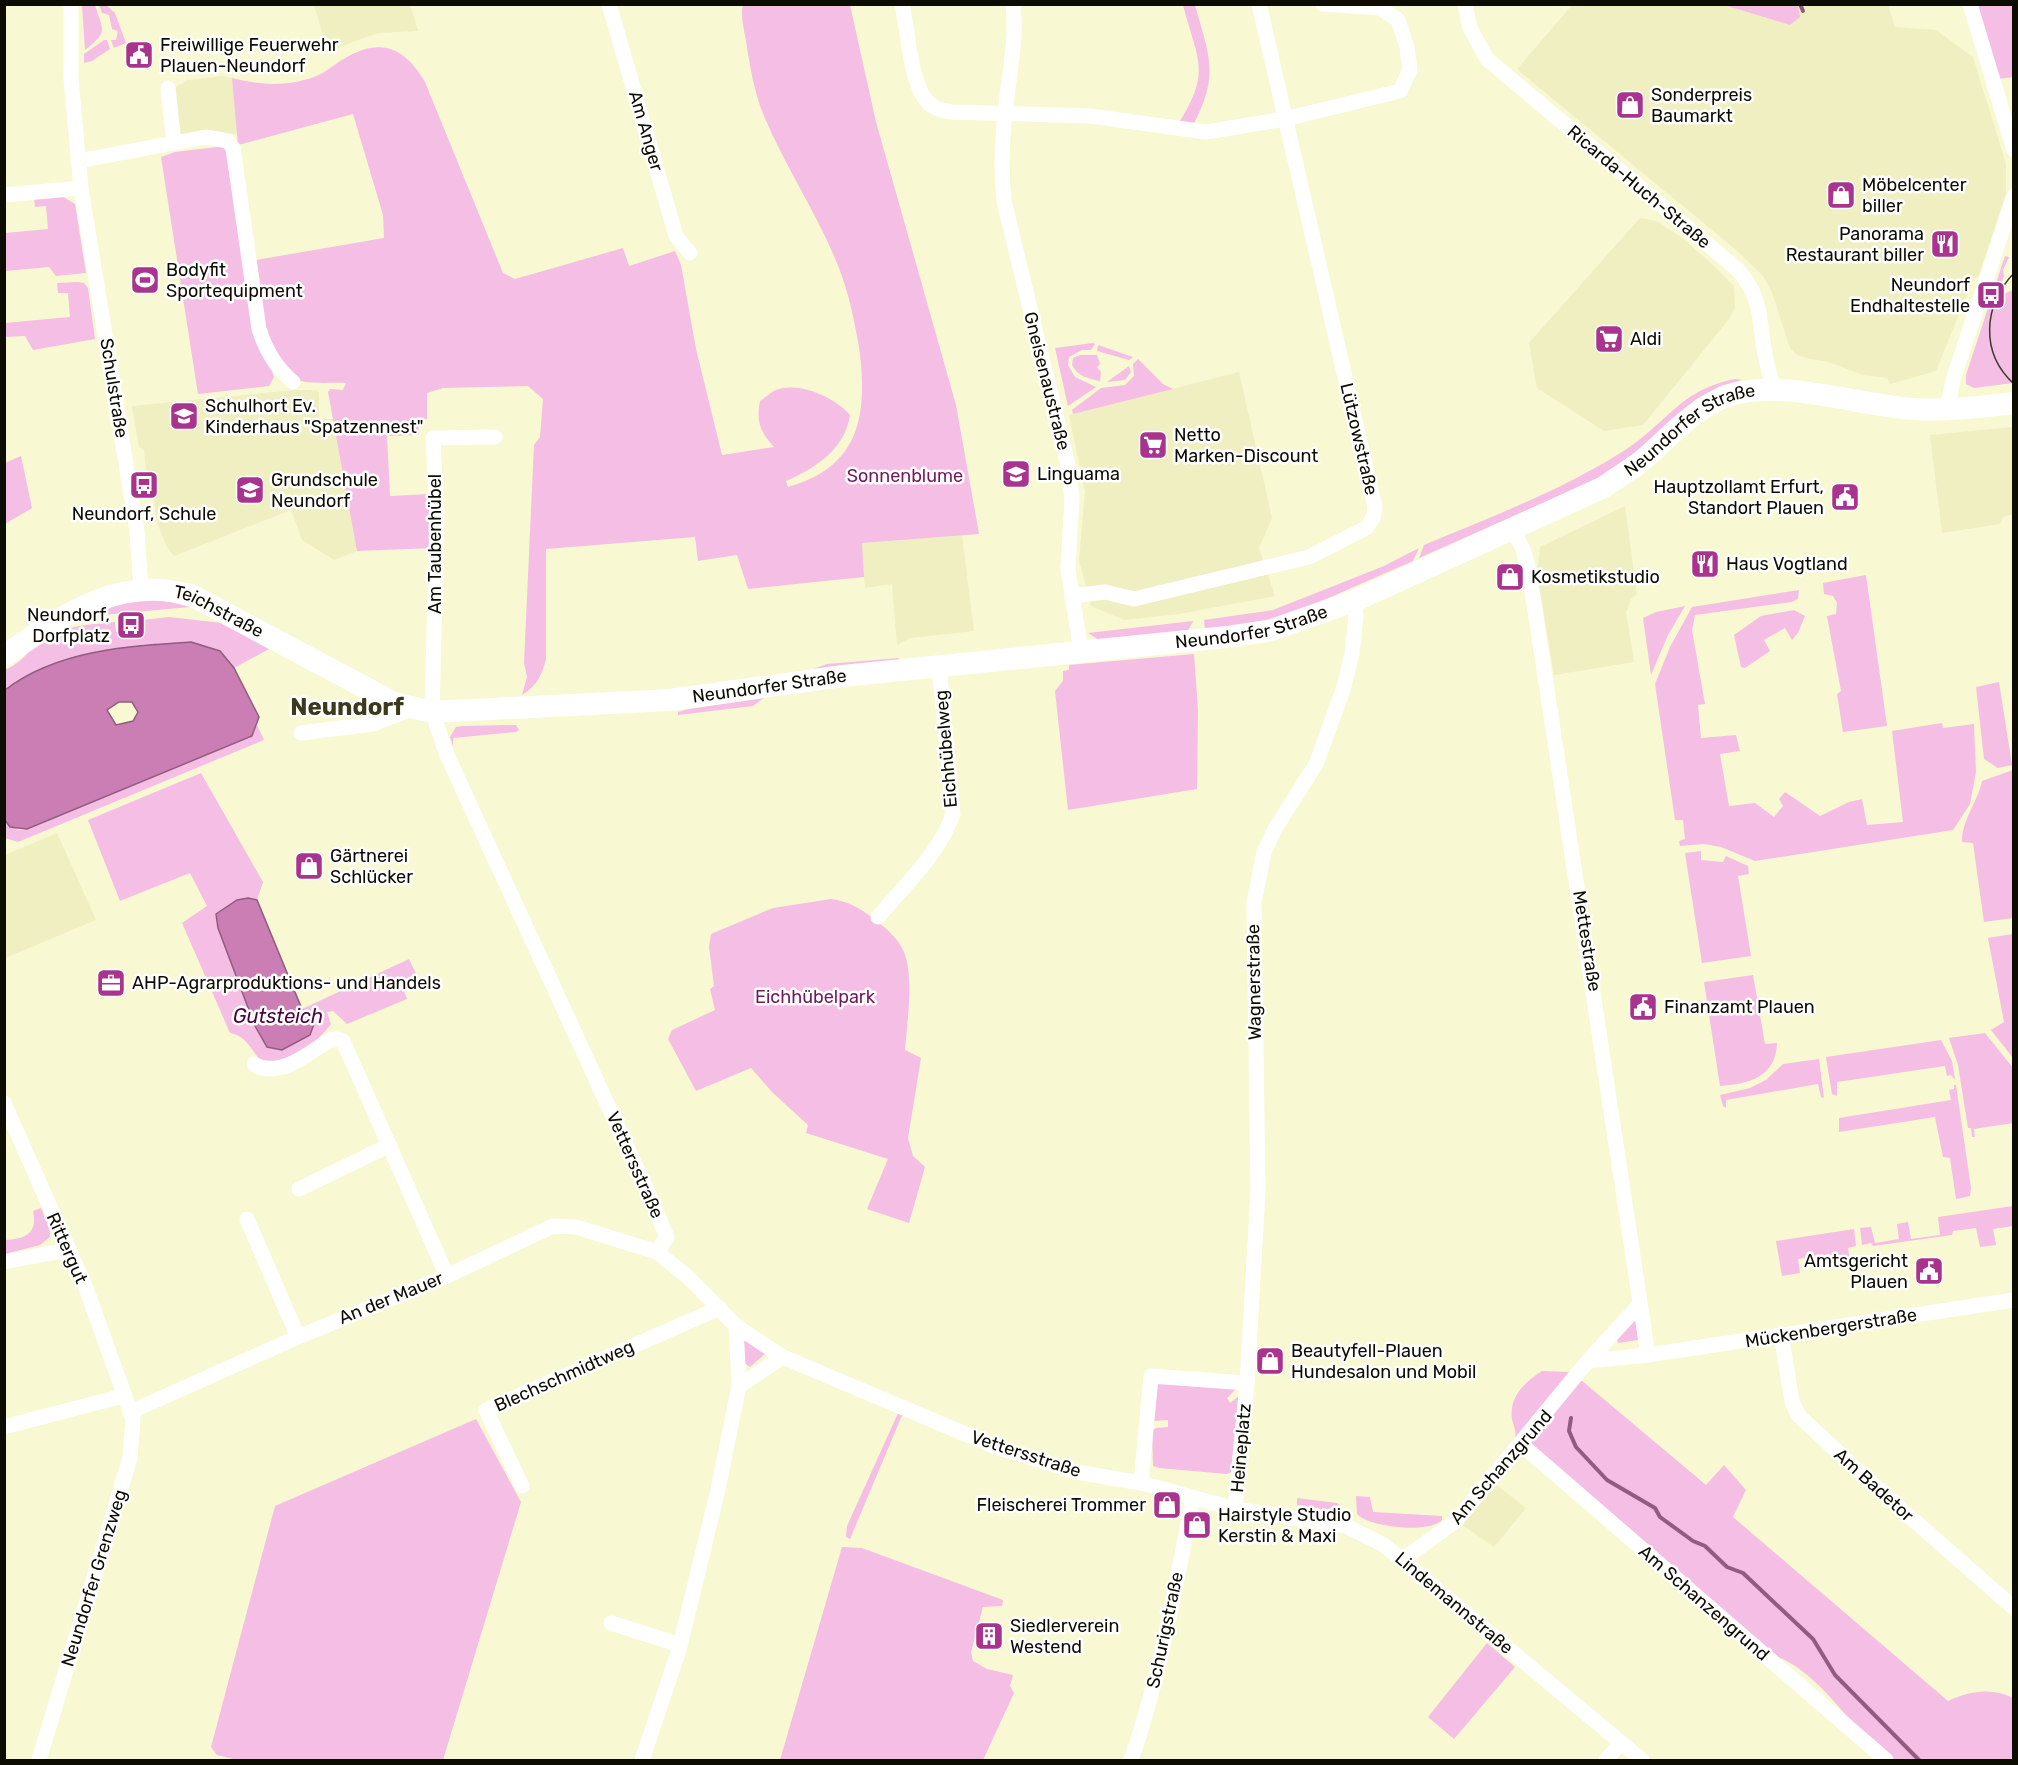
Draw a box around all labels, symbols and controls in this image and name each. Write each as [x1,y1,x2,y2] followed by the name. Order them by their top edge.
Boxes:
[160,34,339,77] place label: Freiwillige Feuerwehr Plauen-Neundorf
[123,39,155,71] public building icon: Freiwillige Feuerwehr Plauen-Neundorf
[1651,84,1752,127] place label: Sonderpreis Baumarkt
[624,88,668,174] street label: Am Anger
[1614,89,1646,121] shop icon: Sonderpreis Baumarkt
[1563,121,1715,253] street label: Ricarda-Huch-Straße
[1862,174,1967,217] place label: Möbelcenter biller
[1825,179,1857,211] shop icon: Möbelcenter biller
[1786,223,1924,266] place label: Panorama Restaurant biller
[1929,228,1961,260] restaurant icon: Panorama Restaurant biller
[166,259,303,302] place label: Bodyfit Sportequipment
[129,264,161,296] sports icon: Bodyfit Sportequipment
[1850,274,1970,317] place label: Neundorf Endhaltestelle
[1975,279,2007,311] bus stop icon: Neundorf Endhaltestelle
[1019,309,1075,453] street label: Gneisenaustraße
[1593,323,1625,355] supermarket icon: Aldi
[1630,328,1662,350] place label: Aldi
[95,336,133,440] street label: Schulstraße
[1620,379,1756,481] street label: Neundorfer Straße
[1335,381,1383,497] street label: Lützowstraße
[205,395,424,438] place label: Schulhort Ev. Kinderhaus "Spatzennest"
[168,400,200,432] school or university icon: Schulhort Ev. Kinderhaus "Spatzennest"
[1174,424,1318,467] place label: Netto Marken-Discount
[1137,429,1169,461] supermarket icon: Netto Marken-Discount
[1000,458,1032,490] school or university icon: Linguama
[1037,463,1120,485] place label: Linguama
[847,465,963,487] park label: Sonnenblume
[128,469,160,501] bus stop icon: Neundorf, Schule
[271,469,378,512] place label: Grundschule Neundorf
[234,474,266,506] school or university icon: Grundschule Neundorf
[424,474,446,614] street label: Am Taubenhübel
[1653,476,1824,519] place label: Hauptzollamt Erfurt, Standort Plauen
[1829,481,1861,513] public building icon: Hauptzollamt Erfurt, Standort Plauen
[72,503,216,525] place label: Neundorf, Schule
[1689,548,1721,580] restaurant icon: Haus Vogtland
[1726,553,1848,575] place label: Haus Vogtland
[1494,561,1526,593] shop icon: Kosmetikstudio
[1531,566,1660,588] place label: Kosmetikstudio
[172,581,267,643] street label: Teichstraße
[1174,600,1330,653] street label: Neundorfer Straße
[27,604,110,647] place label: Neundorf, Dorfplatz
[115,609,147,641] bus stop icon: Neundorf, Dorfplatz
[691,665,848,708] street label: Neundorfer Straße
[930,689,962,809] street label: Eichhübelweg
[290,693,404,721] district label: Neundorf
[330,845,413,888] place label: Gärtnerei Schlücker
[293,850,325,882] shop icon: Gärtnerei Schlücker
[1568,889,1606,993] street label: Mettestraße
[1242,924,1266,1040] street label: Wagnerstraße
[95,967,127,999] office icon: AHP-Agrarproduktions- und Handels
[132,972,441,994] place label: AHP-Agrarproduktions- und Handels
[755,986,876,1008] park label: Eichhübelpark
[1627,991,1659,1023] public building icon: Finanzamt Plauen
[1664,996,1815,1018] place label: Finanzamt Plauen
[233,1004,323,1028] water label: Gutsteich
[602,1108,668,1222] street label: Vettersstraße
[42,1209,92,1287] street label: Rittergut
[1804,1250,1908,1293] place label: Amtsgericht Plauen
[1913,1255,1945,1287] public building icon: Amtsgericht Plauen
[335,1267,447,1329] street label: An der Mauer
[1744,1304,1918,1352] street label: Mückenbergerstraße
[491,1335,637,1417] street label: Blechschmidtweg
[1291,1340,1476,1383] place label: Beautyfell-Plauen Hundesalon und Mobil
[1254,1345,1286,1377] shop icon: Beautyfell-Plauen Hundesalon und Mobil
[1226,1402,1256,1494] street label: Heineplatz
[1445,1405,1557,1529] street label: Am Schanzgrund
[968,1426,1084,1482] street label: Vettersstraße
[1830,1444,1918,1527] street label: Am Badetor
[57,1487,131,1669] street label: Neundorfer Grenzweg
[1151,1489,1183,1521] shop icon: Fleischerei Trommer
[977,1494,1146,1516] place label: Fleischerei Trommer
[1218,1504,1351,1547] place label: Hairstyle Studio Kerstin & Maxi
[1181,1509,1213,1541] shop icon: Hairstyle Studio Kerstin & Maxi
[1634,1540,1774,1666] street label: Am Schanzengrund
[1390,1547,1518,1659] street label: Lindemannstraße
[1142,1570,1188,1690] street label: Schurigstraße
[1010,1615,1119,1658] place label: Siedlerverein Westend
[973,1620,1005,1652] building icon: Siedlerverein Westend

